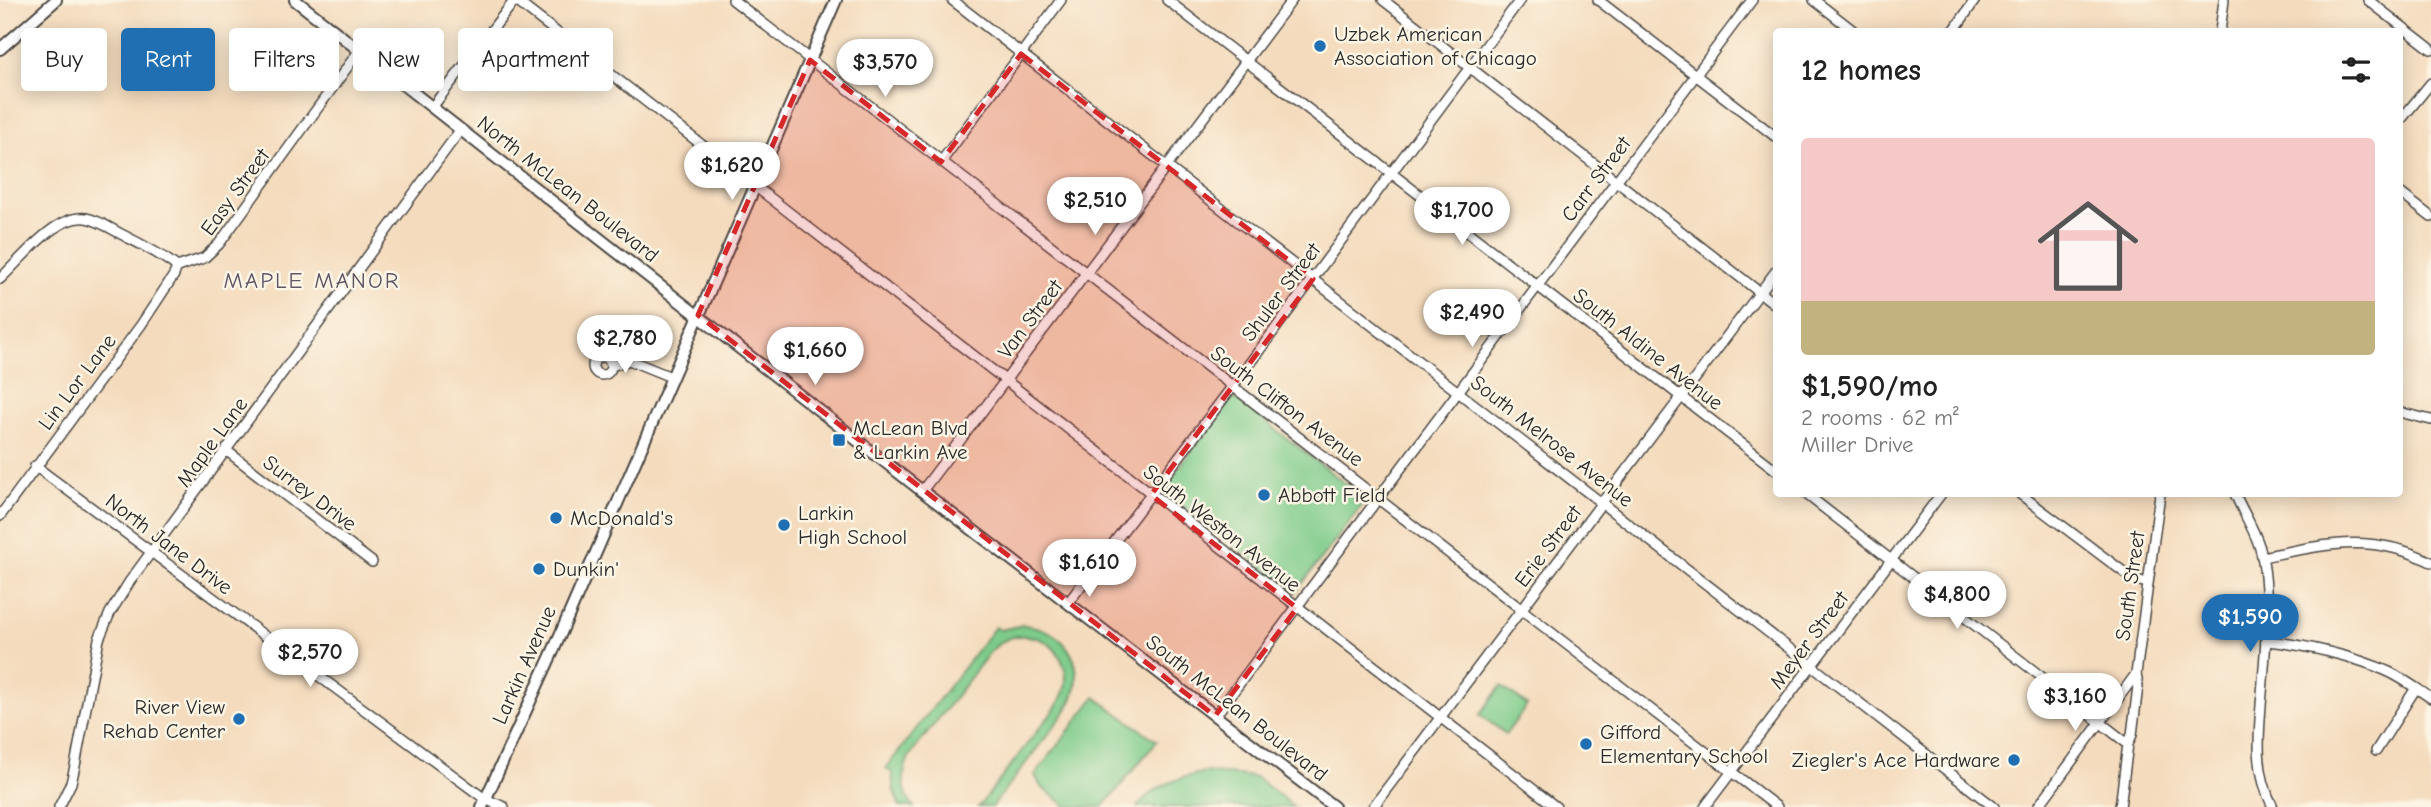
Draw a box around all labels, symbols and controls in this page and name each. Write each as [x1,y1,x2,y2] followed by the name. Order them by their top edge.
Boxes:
[1334,22,1537,70] place label: Uzbek American Association of Chicago
[21,28,107,91] chip: Buy
[121,28,215,91] chip: Rent
[229,28,339,91] chip: Filters
[353,28,444,91] chip: New
[458,28,613,91] chip: Apartment
[1312,38,1328,54] marker: Uzbek American Association of Chicago
[828,40,942,99] pin: $3,570
[852,48,918,75] text: $3,570
[2337,51,2375,89] icon: filters
[1801,53,1921,88] text: 12 homes
[473,111,663,267] street label: North McLean Boulevard
[1556,131,1636,226] street label: Carr Street
[675,142,789,202] pin: $1,620
[196,143,275,240] street label: Easy Street
[700,151,764,178] text: $1,620
[1038,177,1152,237] pin: $2,510
[2025,183,2151,309] icon: home
[1063,186,1127,213] text: $2,510
[1405,188,1519,247] pin: $1,700
[1430,196,1494,223] text: $1,700
[1236,237,1326,346] street label: Shuler Street
[224,267,400,294] district label: MAPLE MANOR
[993,274,1068,363] street label: Van Street
[1568,283,1728,415] street label: South Aldine Avenue
[1415,290,1529,349] pin: $2,490
[1439,298,1505,325] text: $2,490
[568,316,682,375] pin: $2,780
[593,324,657,351] text: $2,780
[758,328,872,387] pin: $1,660
[33,329,121,435] street label: Lin Lor Lane
[783,336,847,363] text: $1,660
[1206,341,1368,471] street label: South Clifton Avenue
[1801,369,1938,404] text: $1,590/mo
[1466,370,1638,512] street label: South Melrose Avenue
[171,393,253,491] street label: Maple Lane
[1801,404,1959,431] text: 2 rooms · 62 m²
[853,416,968,464] place label: McLean Blvd & Larkin Ave
[1801,431,1913,458] text: Miller Drive
[831,432,847,448] marker: McLean Blvd & Larkin Ave
[259,450,361,536] street label: Surrey Drive
[1139,459,1305,597] street label: South Weston Avenue
[1278,483,1386,507] place label: Abbott Field
[1256,487,1272,503] marker: Abbott Field
[101,489,237,599] street label: North Jane Drive
[1510,500,1587,592] street label: Erie Street
[798,501,907,549] place label: Larkin High School
[570,506,673,530] place label: McDonald's
[548,510,564,526] marker: McDonald's
[776,517,792,533] marker: Larkin High School
[2110,529,2150,642] street label: South Street
[1032,540,1146,599] pin: $1,610
[1058,548,1120,575] text: $1,610
[553,557,619,581] place label: Dunkin'
[531,561,547,577] marker: Dunkin'
[1900,572,2014,631] pin: $4,800
[1923,580,1991,607] text: $4,800
[1765,586,1854,693] street label: Meyer Street
[2193,594,2307,654] pin: $1,590
[487,602,561,728] street label: Larkin Avenue
[2218,603,2282,630] text: $1,590
[253,630,367,689] pin: $2,570
[1142,630,1332,786] street label: South McLean Boulevard
[277,638,343,665] text: $2,570
[2018,674,2132,733] pin: $3,160
[2043,682,2107,709] text: $3,160
[103,695,226,743] place label: River View Rehab Center
[231,711,247,727] marker: River View Rehab Center
[1600,720,1768,768] place label: Gifford Elementary School
[1578,736,1594,752] marker: Gifford Elementary School
[1792,748,2000,772] place label: Ziegler's Ace Hardware
[2006,752,2022,768] marker: Ziegler's Ace Hardware

